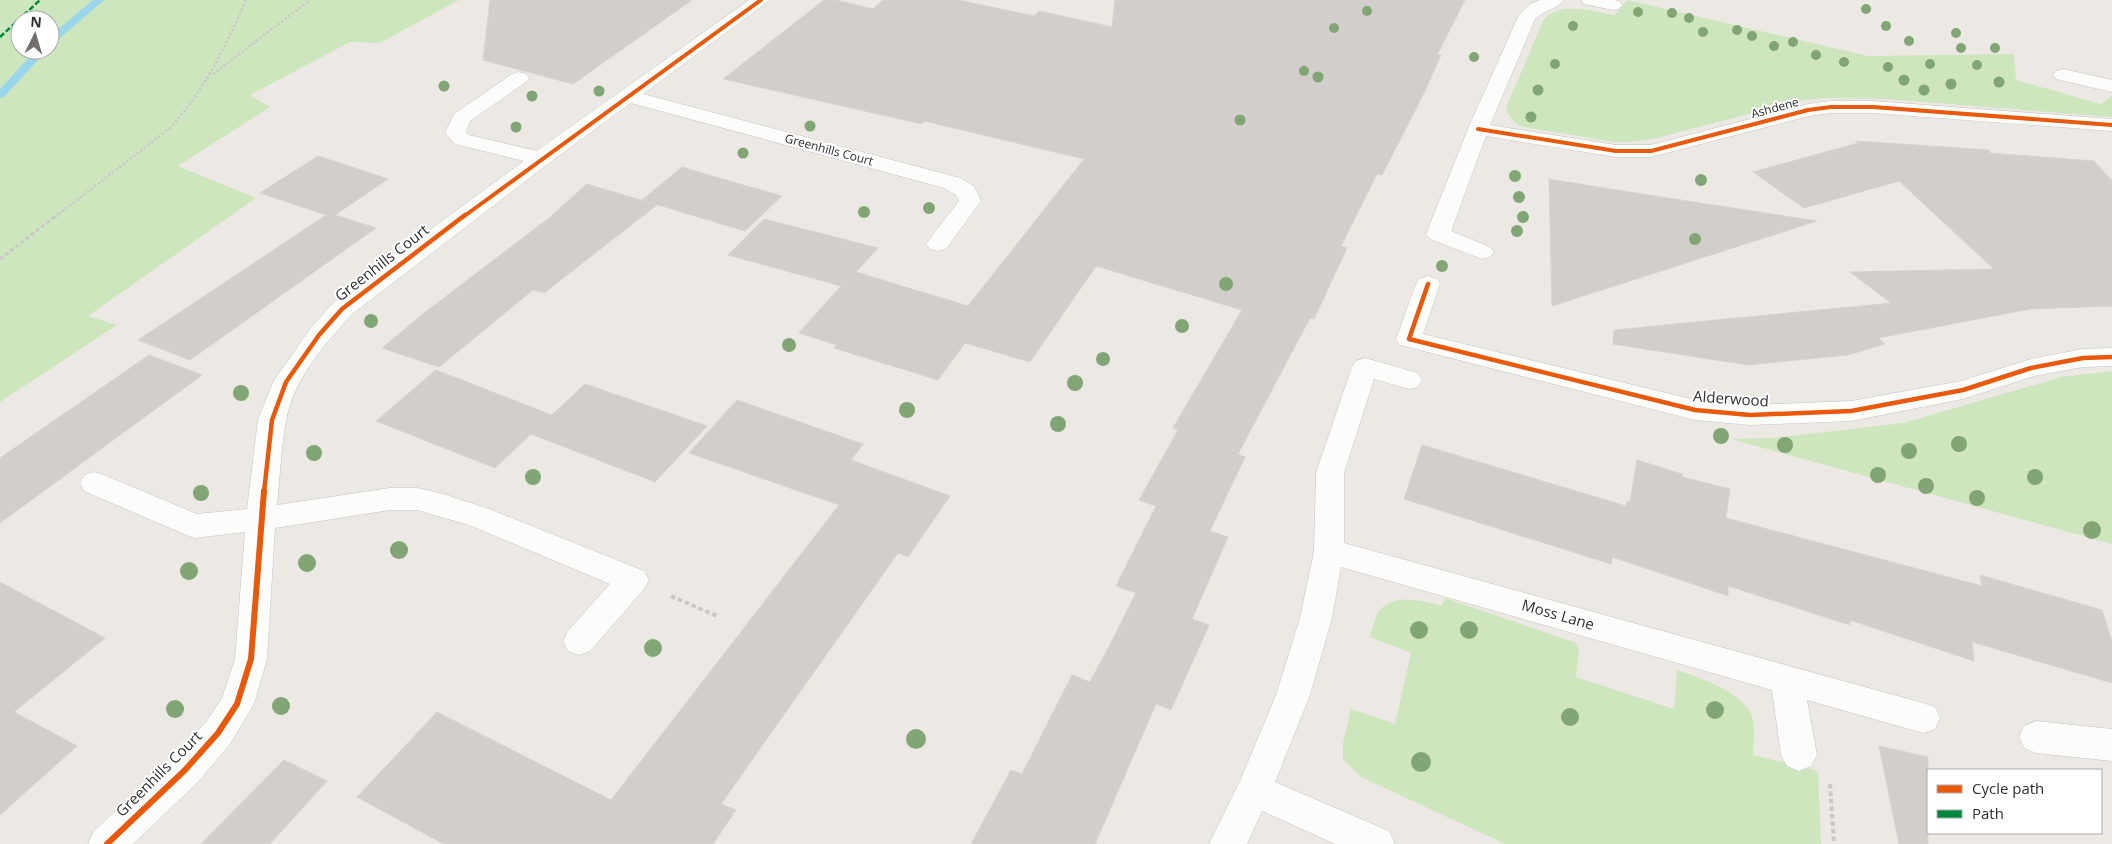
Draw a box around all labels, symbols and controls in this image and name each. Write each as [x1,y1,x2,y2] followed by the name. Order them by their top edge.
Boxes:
[10,10,60,60] north arrow
[30,12,43,32] text: N
[1749,93,1801,122] street label: Ashdene
[783,130,875,170] street label: Greenhills Court
[330,219,432,305] street label: Greenhills Court
[1693,385,1770,411] street label: Alderwood
[1520,594,1597,634] street label: Moss Lane
[111,726,206,821] street label: Greenhills Court
[1927,769,2102,834] legend
[1972,778,2044,798] text: Cycle path
[1972,803,2004,823] text: Path

